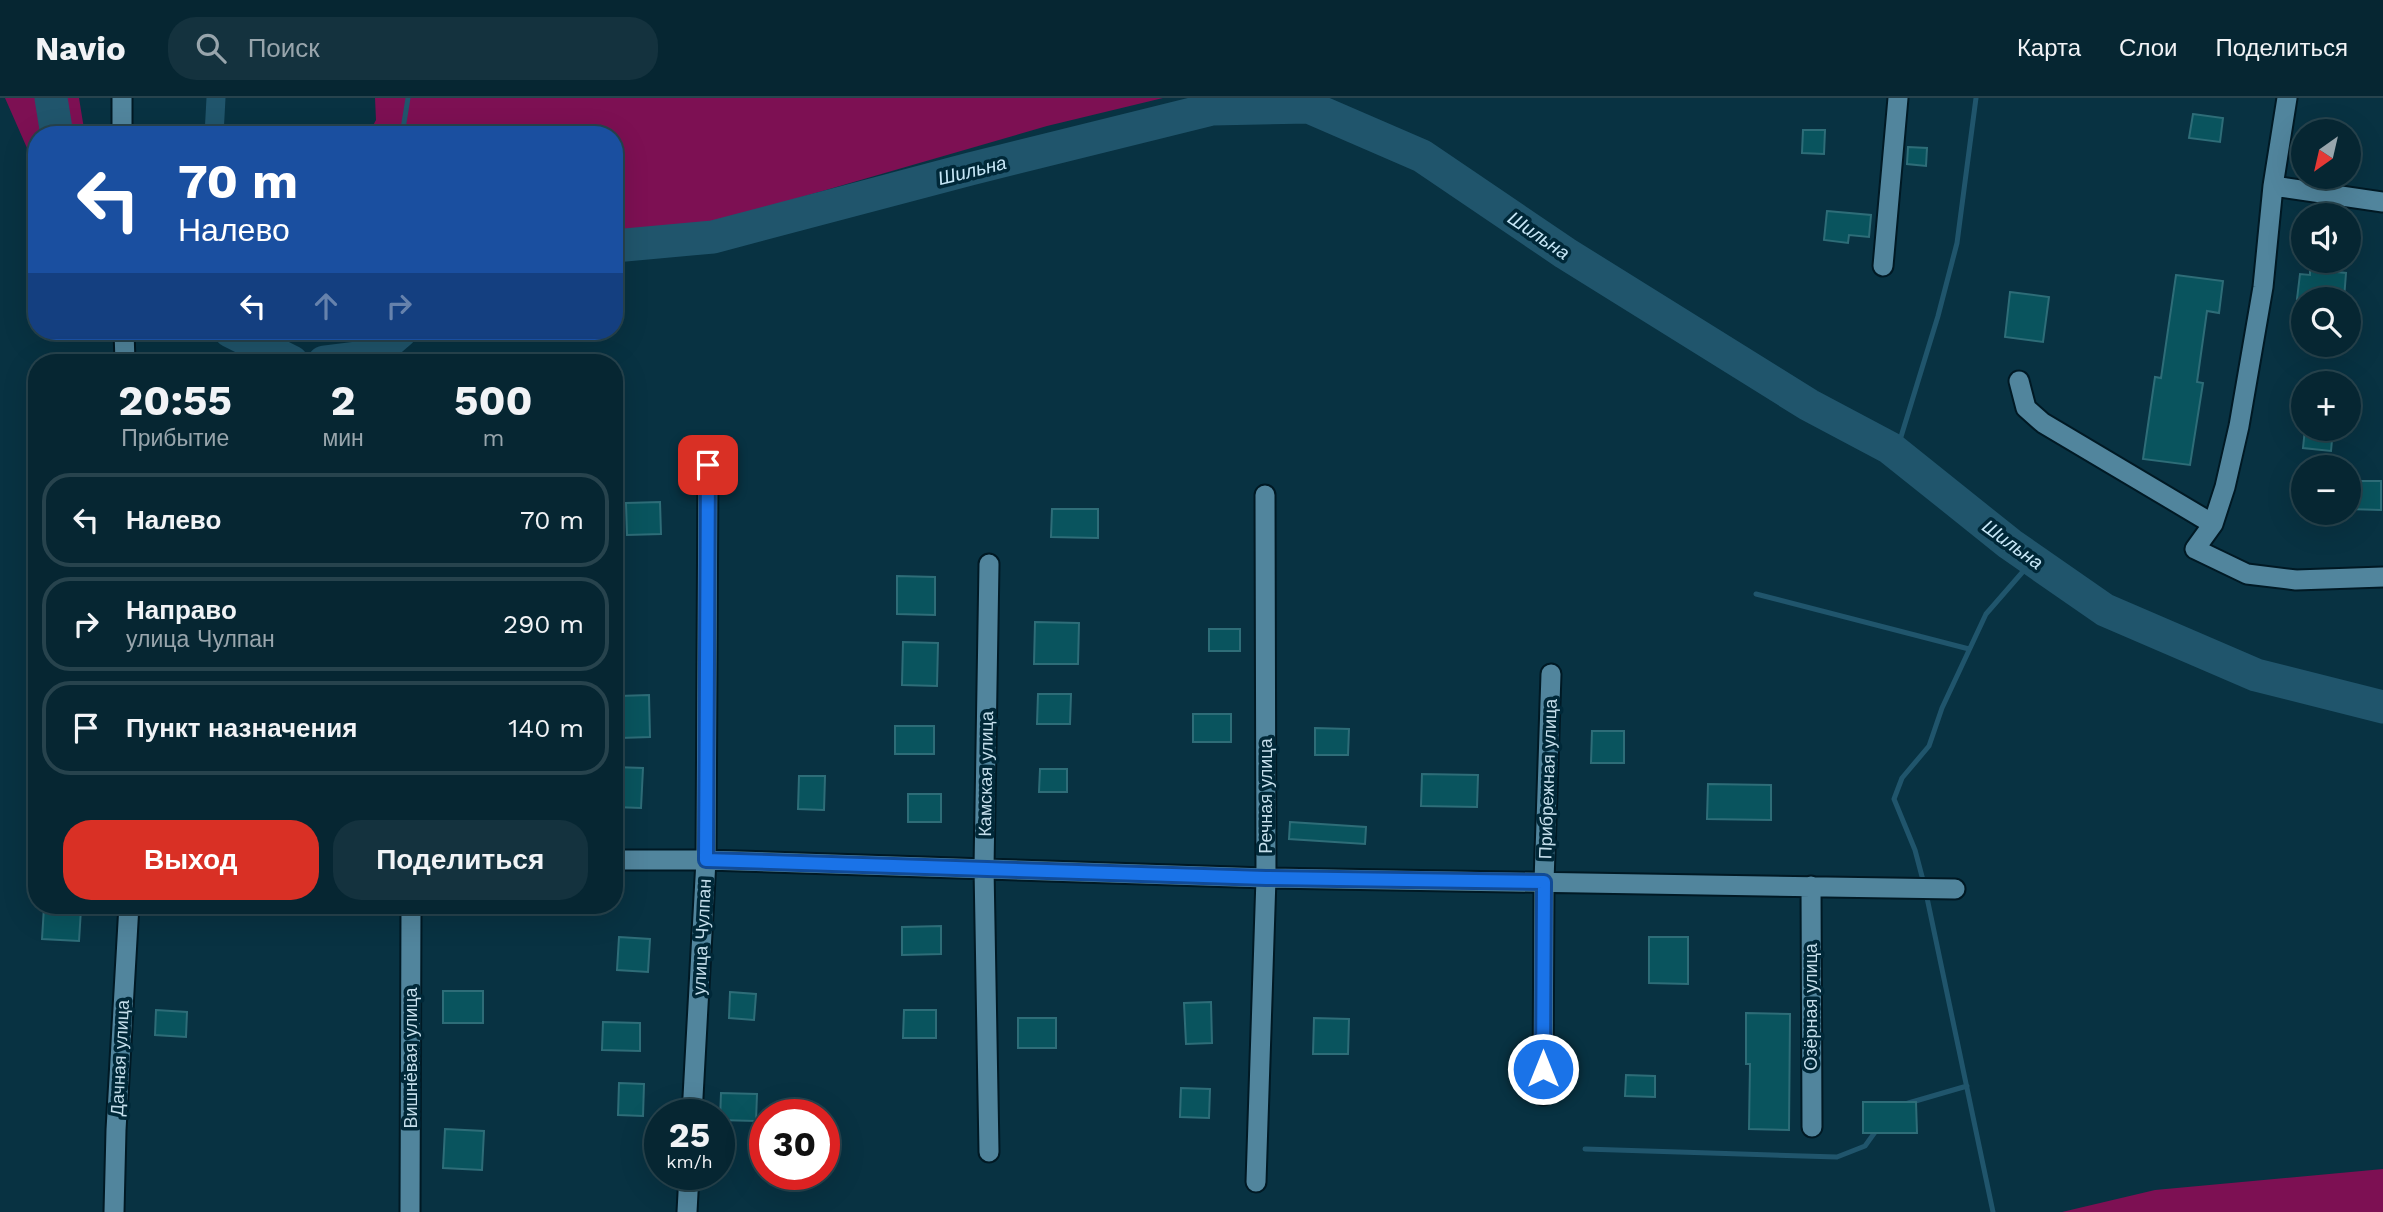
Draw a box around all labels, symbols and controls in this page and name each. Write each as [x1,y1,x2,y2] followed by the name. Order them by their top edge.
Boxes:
[168,17,658,80] search box
[35,29,126,68] text: Navio
[192,29,230,67] icon: search
[248,33,320,63] text: Поиск
[2017,34,2081,62] text: Карта
[2119,34,2177,62] text: Слои
[2215,34,2348,62] text: Поделиться
[2291,119,2361,189] north arrow
[2291,119,2361,525] map controls
[935,151,1009,190] water label: Шильна
[178,152,298,210] text: 70 m
[63,154,154,245] icon: left
[2291,203,2361,273] button: sound
[1503,206,1574,264] water label: Шильна
[178,211,290,249] text: Налево
[234,287,272,325] icon: left
[307,287,345,325] icon: ahead
[380,287,418,325] icon: right
[2291,287,2361,357] button: search
[2291,371,2361,441] button: +
[118,376,232,425] text: 20:55
[331,376,356,425] text: 2
[454,376,533,425] text: 500
[121,425,229,452] text: Прибытие
[322,425,364,452] text: мин
[482,425,504,452] text: m
[678,435,738,495] pin
[689,446,727,484] icon: arrive
[2291,455,2361,525] button: −
[67,501,105,539] icon: left
[126,505,221,535] text: Налево
[520,505,584,535] text: 70 m
[1978,515,2048,574] water label: Шильна
[126,595,237,625] text: Направо
[67,605,105,643] icon: right
[503,609,584,639] text: 290 m
[126,626,275,653] text: улица Чулпан
[1534,697,1561,860] street label: Прибрежная улица
[67,709,105,747] icon: arrive
[974,710,997,837] street label: Камская улица
[126,713,357,743] text: Пункт назначения
[508,713,584,743] text: 140 m
[1255,737,1276,854] street label: Речная улица
[63,820,319,900] button: Выход
[333,820,588,900] button: Поделиться
[688,878,715,996] street label: улица Чулпан
[1800,942,1821,1071] street label: Озёрная улица
[400,986,421,1129] street label: Вишнёвая улица
[106,998,133,1117] street label: Дачная улица
[1506,1032,1580,1106] position arrow
[749,1099,840,1190] speed limit sign: 30
[669,1114,710,1156] text: 25
[666,1151,713,1172] text: km/h

